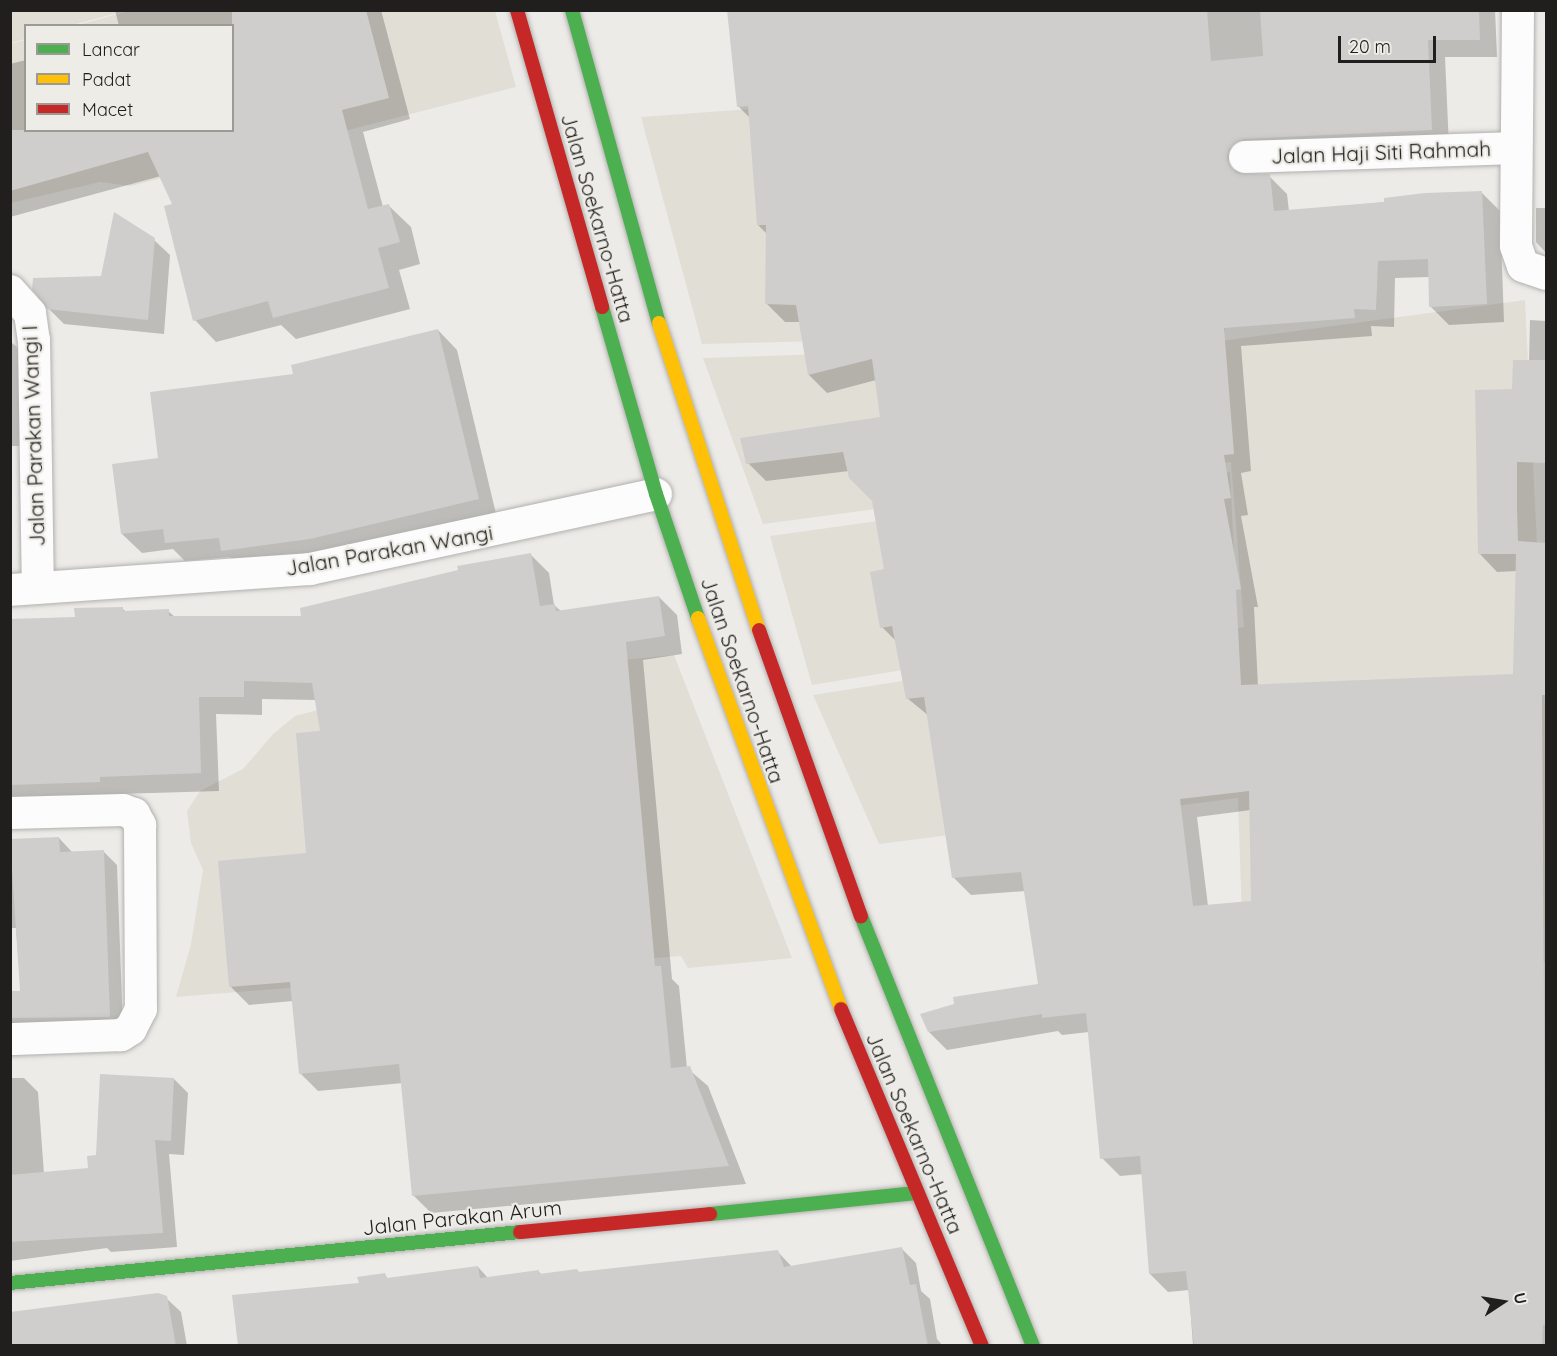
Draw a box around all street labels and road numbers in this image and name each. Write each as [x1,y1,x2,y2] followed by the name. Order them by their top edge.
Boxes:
[556,111,640,325] street label: Jalan Soekarno-Hatta
[1271,136,1491,168] street label: Jalan Haji Siti Rahmah
[17,325,49,547] street label: Jalan Parakan Wangi I
[283,519,495,581] street label: Jalan Parakan Wangi
[696,574,790,786] street label: Jalan Soekarno-Hatta
[861,1029,969,1237] street label: Jalan Soekarno-Hatta
[361,1194,563,1240] street label: Jalan Parakan Arum

